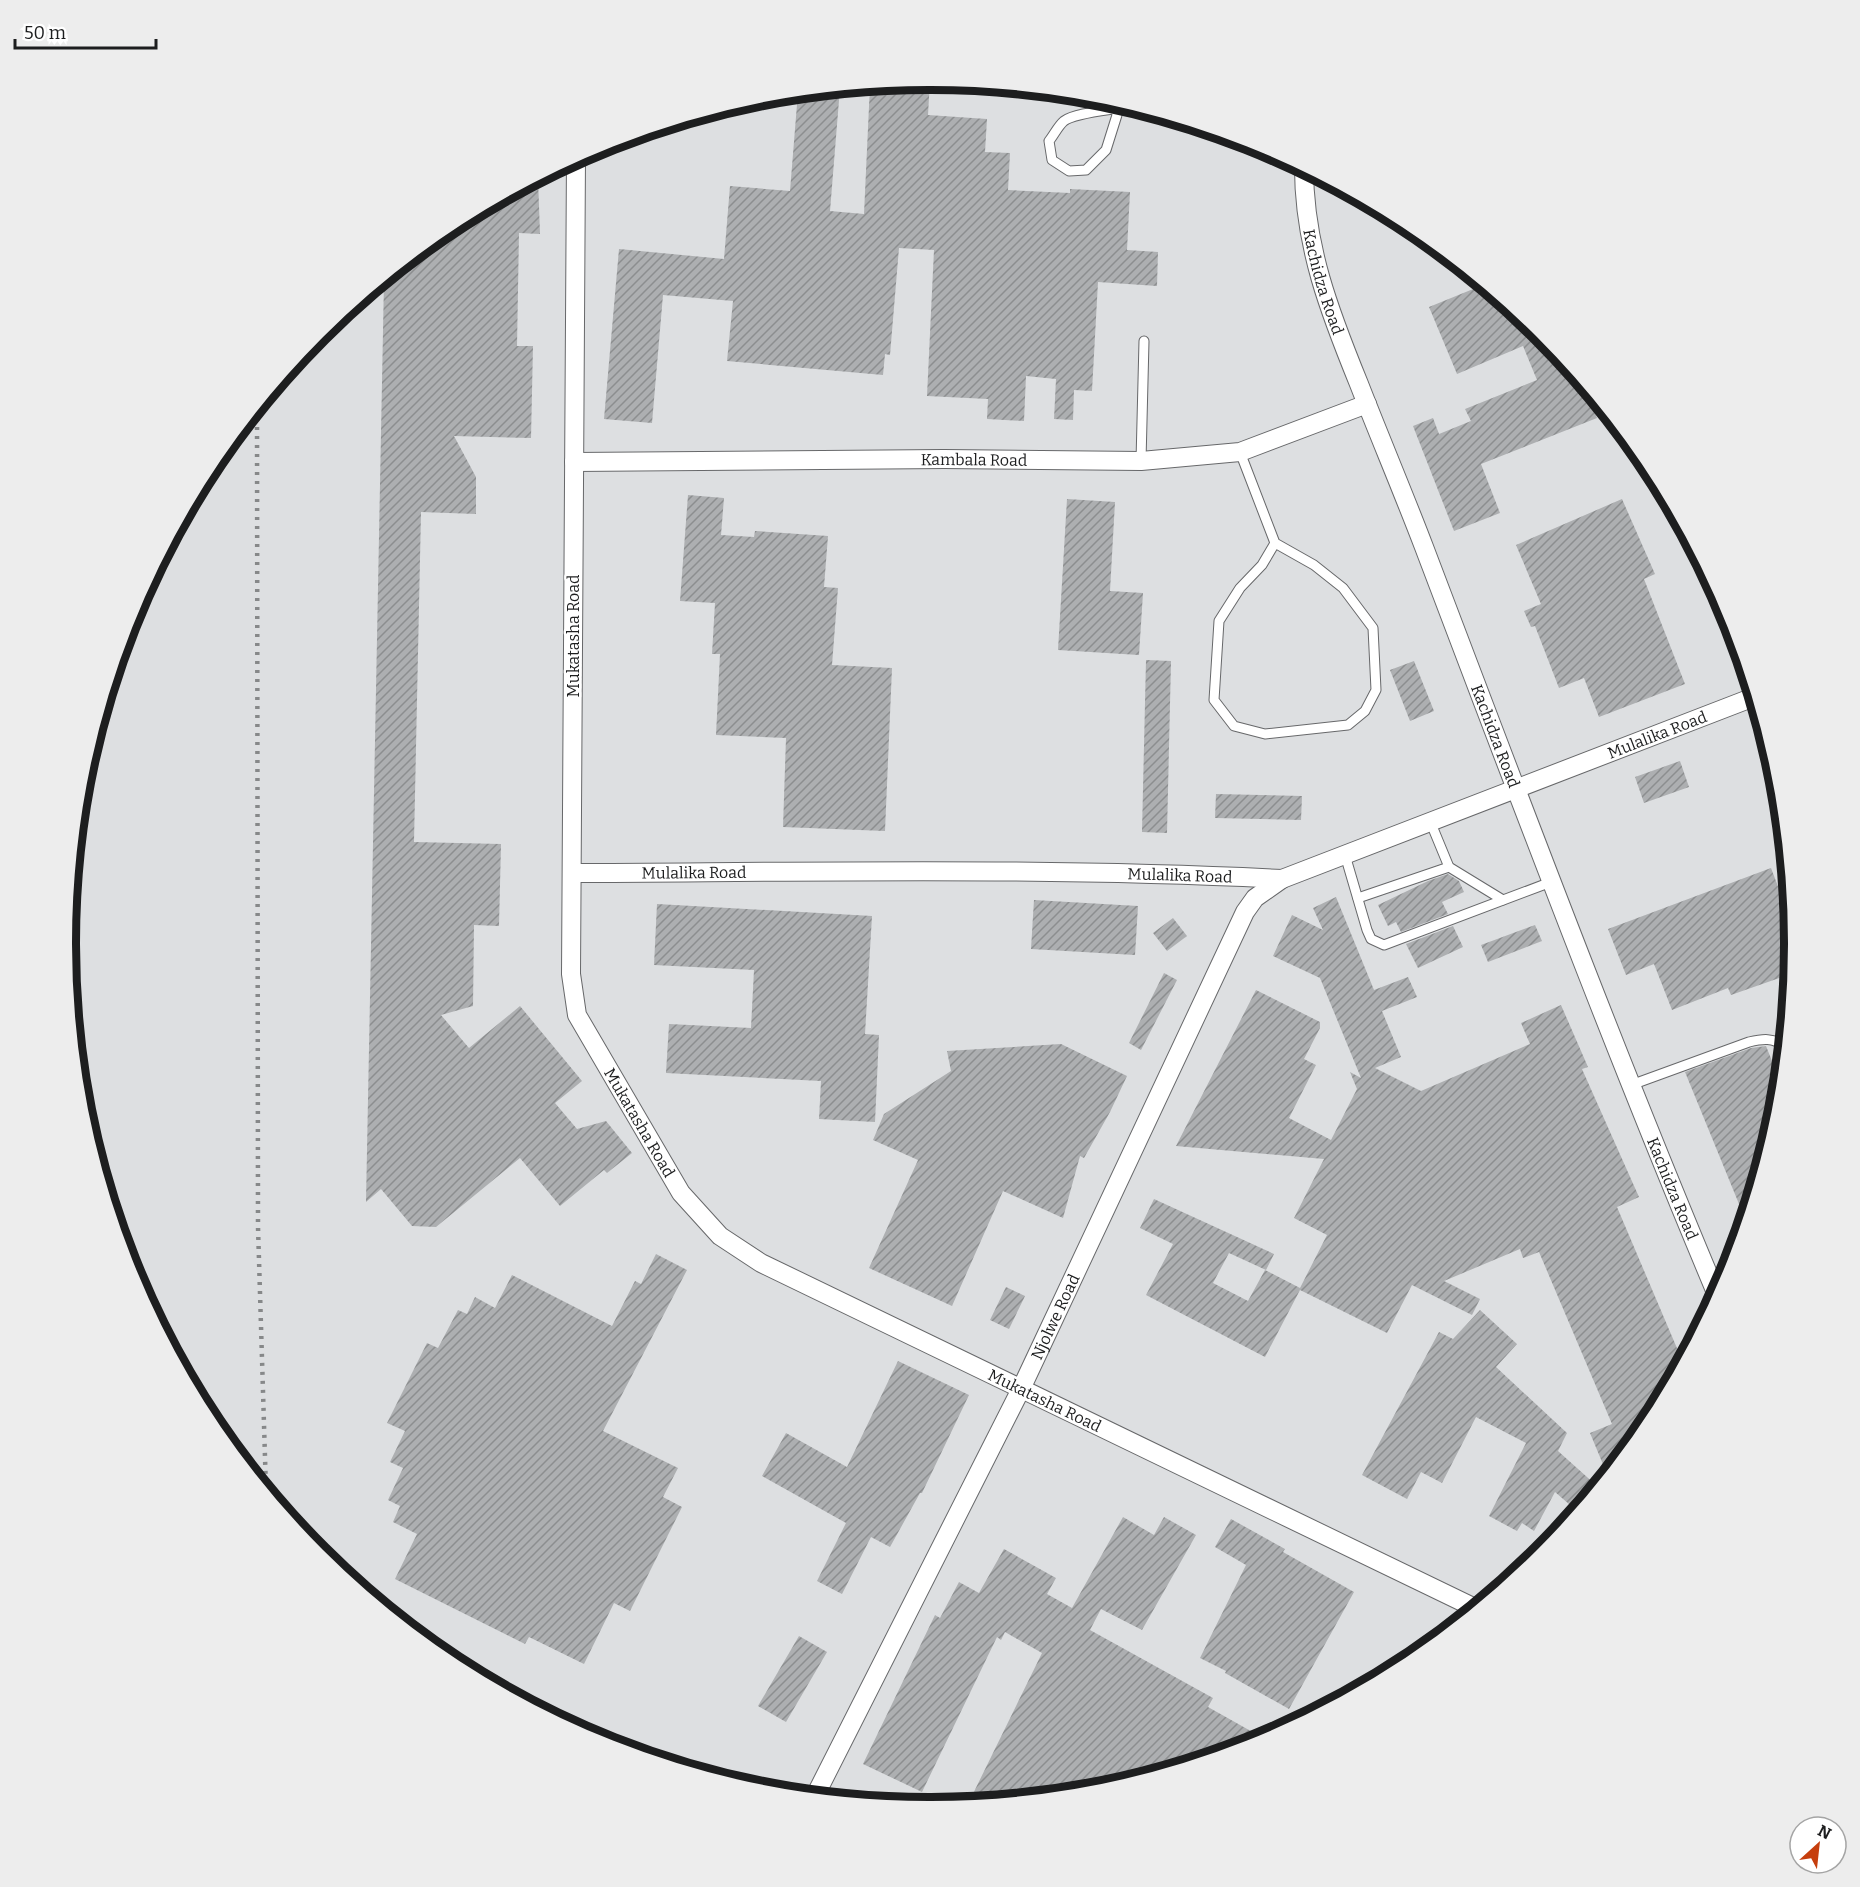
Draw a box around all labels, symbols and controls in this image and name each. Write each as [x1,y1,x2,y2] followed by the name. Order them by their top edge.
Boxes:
[15,12,156,50] scale bar
[24,22,66,44] text: 50 m
[1299,228,1348,338] street label: Kachidza Road
[921,450,1028,470] street label: Kambala Road
[564,574,583,698] street label: Mukatasha Road
[1467,682,1524,791] street label: Kachidza Road
[1605,707,1710,763] street label: Mulalika Road
[641,863,747,883] street label: Mulalika Road
[1127,864,1233,887] street label: Mulalika Road
[600,1065,679,1181] street label: Mukatasha Road
[1643,1135,1702,1243] street label: Kachidza Road
[1027,1271,1084,1363] street label: Njolwe Road
[985,1365,1105,1436] street label: Mukatasha Road
[1788,1815,1848,1875] north arrow
[1815,1821,1834,1843] text: N

